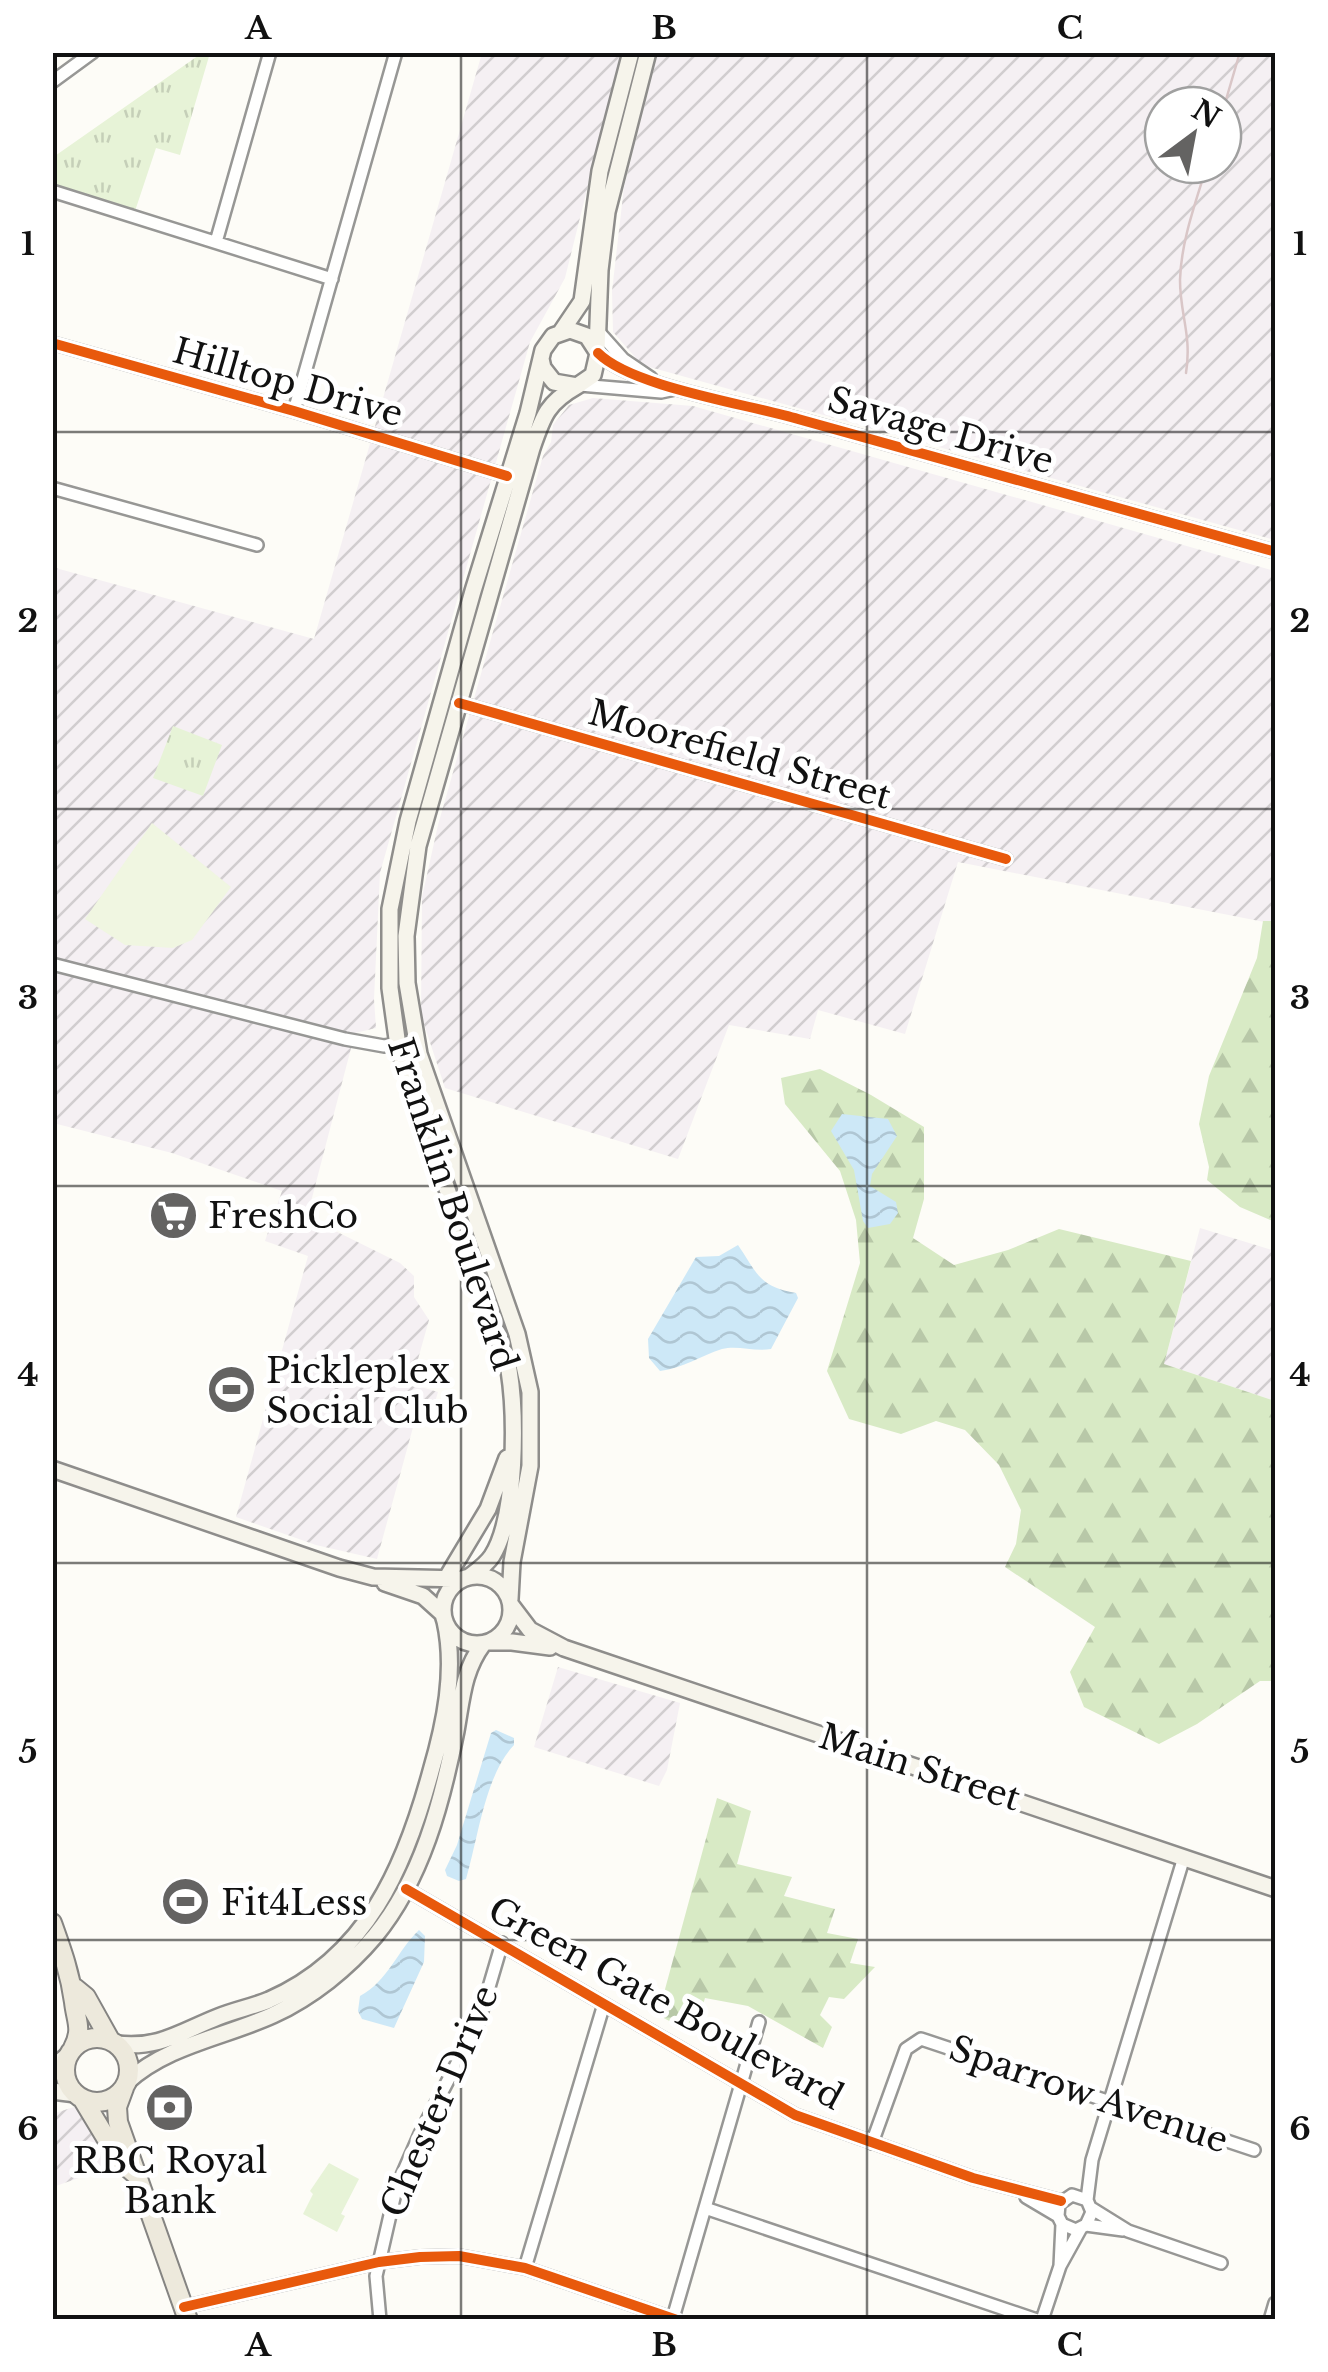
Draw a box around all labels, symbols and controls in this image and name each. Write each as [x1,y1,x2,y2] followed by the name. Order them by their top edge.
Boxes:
[244,8,272,48] text: A
[651,8,677,48] text: B
[1057,8,1083,48] text: C
[1143,85,1243,185] north arrow
[1186,92,1226,136] text: N
[21,224,35,264] text: 1
[1293,224,1307,264] text: 1
[168,329,408,435] street label: Hilltop Drive
[823,377,1059,483] street label: Savage Drive
[18,601,38,641] text: 2
[1290,601,1310,641] text: 2
[584,690,896,818] street label: Moorefield Street
[18,978,38,1018] text: 3
[1290,978,1310,1018] text: 3
[379,1032,527,1376] street label: Franklin Boulevard
[147,1189,199,1241] supermarket icon: FreshCo
[208,1194,358,1237] place label: FreshCo
[266,1349,469,1432] place label: Pickleplex Social Club
[17,1355,39,1395] text: 4
[1289,1355,1311,1395] text: 4
[205,1364,257,1416] sports icon: Pickleplex Social Club
[814,1714,1026,1820] street label: Main Street
[18,1732,38,1772] text: 5
[1290,1732,1310,1772] text: 5
[160,1876,212,1928] sports icon: Fit4Less
[221,1881,367,1924] place label: Fit4Less
[481,1888,851,2118] street label: Green Gate Boulevard
[371,1979,507,2223] street label: Chester Drive
[944,2026,1234,2162] street label: Sparrow Avenue
[144,2082,196,2134] bank icon: RBC Royal Bank
[17,2109,39,2149] text: 6
[1289,2109,1311,2149] text: 6
[73,2139,267,2222] place label: RBC Royal Bank
[244,2325,272,2365] text: A
[651,2325,677,2365] text: B
[1057,2325,1083,2365] text: C

